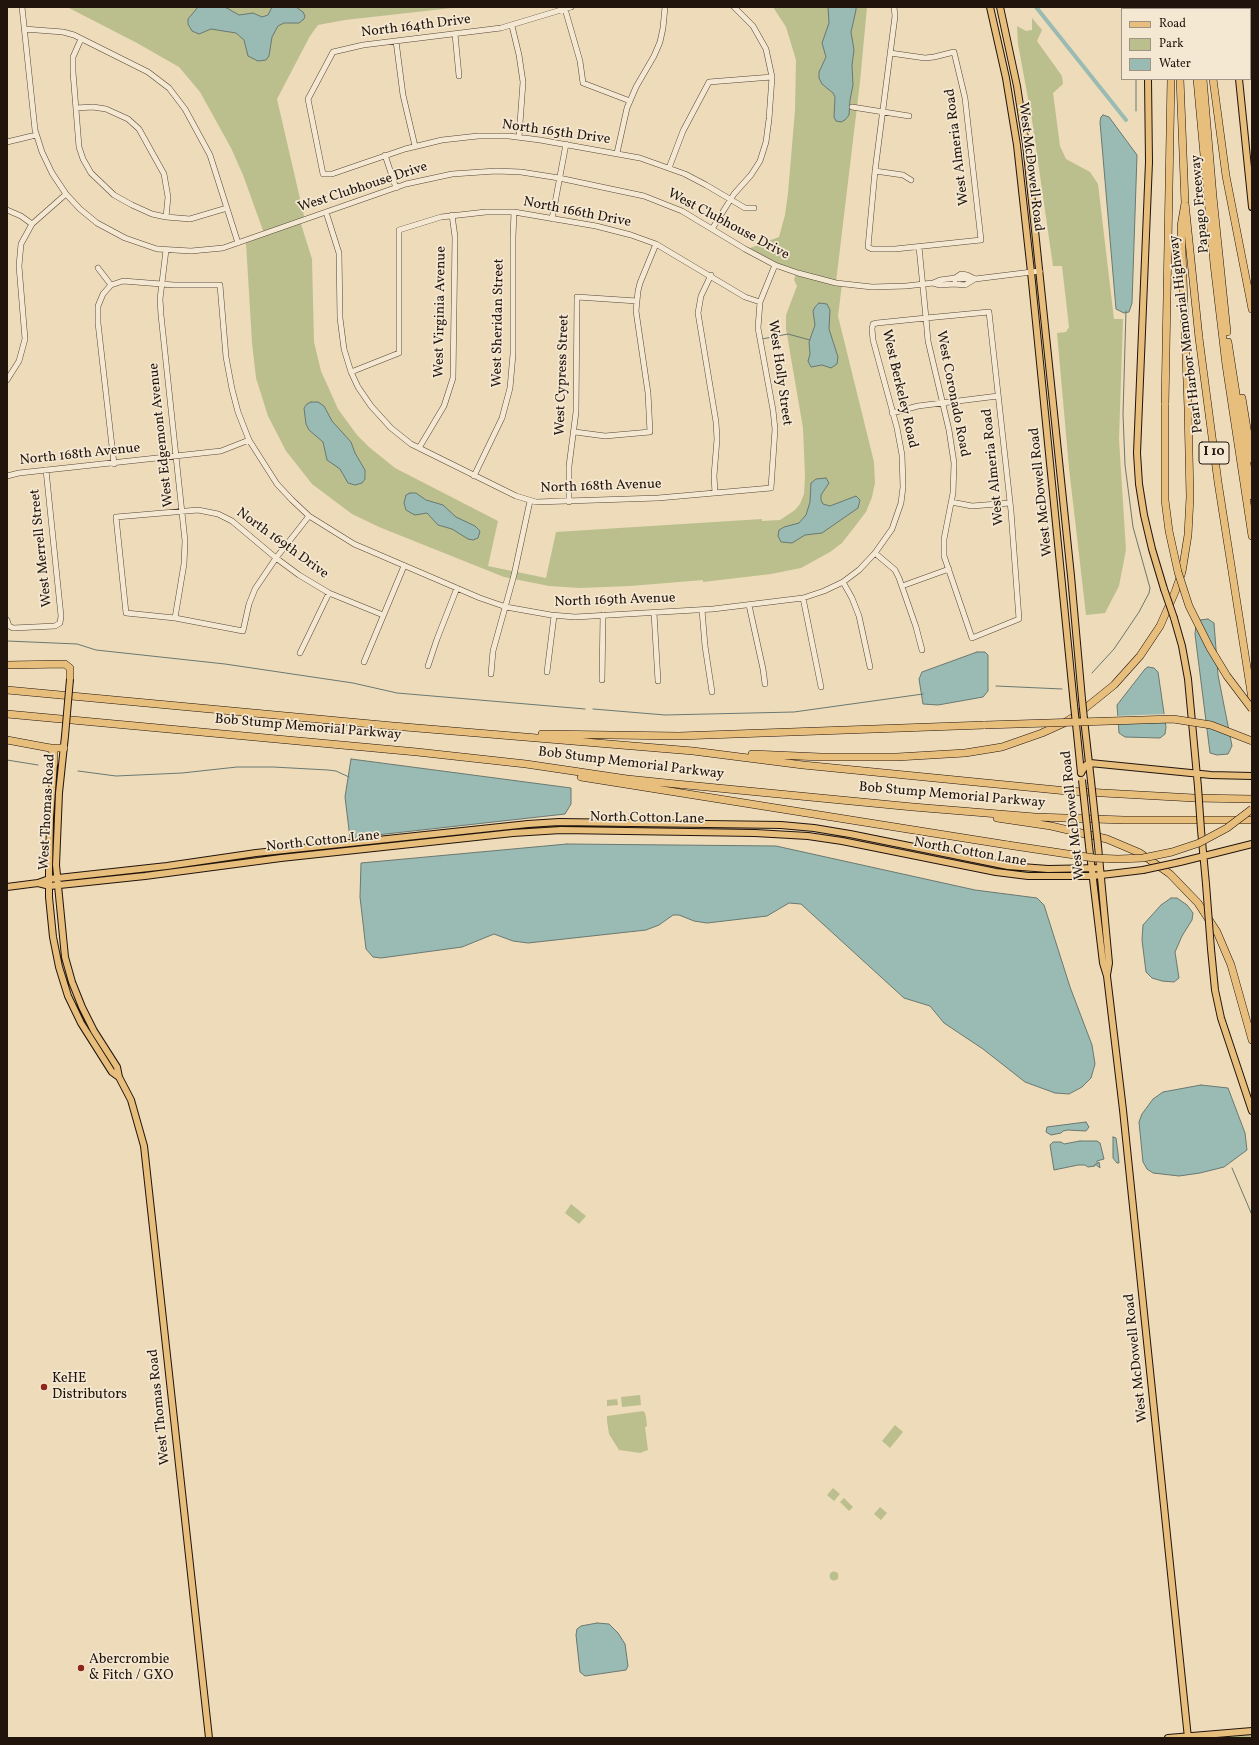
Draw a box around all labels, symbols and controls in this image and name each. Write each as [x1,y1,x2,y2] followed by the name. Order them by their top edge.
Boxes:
[1121,8,1251,80] legend
[360,12,472,42] street label: North 164th Drive
[1159,16,1186,32] text: Road
[1159,36,1184,52] text: Park
[1159,56,1191,72] text: Water
[942,88,974,206] street label: West Almeria Road
[1014,102,1046,232] street label: West McDowell Road
[501,117,611,149] street label: North 165th Drive
[1188,154,1214,254] street label: Papago Freeway
[296,159,430,217] street label: West Clubhouse Drive
[664,186,792,264] street label: West Clubhouse Drive
[522,194,632,232] street label: North 166th Drive
[1167,234,1207,434] street label: Pearl Harbor Memorial Highway
[431,246,451,378] street label: West Virginia Avenue
[489,258,509,388] street label: West Sheridan Street
[552,314,574,436] street label: West Cypress Street
[763,319,795,427] street label: West Holly Street
[877,328,921,450] street label: West Berkeley Road
[932,329,972,459] street label: West Coronado Road
[146,362,178,508] street label: West Edgemont Avenue
[979,408,1009,526] street label: West Almeria Road
[1027,427,1057,557] street label: West McDowell Road
[19,440,141,470] street label: North 168th Avenue
[1199,442,1229,464] road number: I 10
[540,476,662,498] street label: North 168th Avenue
[27,488,57,608] street label: West Merrell Street
[233,505,331,583] street label: North 169th Drive
[554,590,676,612] street label: North 169th Avenue
[214,711,402,745] street label: Bob Stump Memorial Parkway
[537,744,725,784] street label: Bob Stump Memorial Parkway
[1059,750,1089,880] street label: West McDowell Road
[37,753,59,871] street label: West Thomas Road
[858,779,1046,813] street label: Bob Stump Memorial Parkway
[590,810,704,828] street label: North Cotton Lane
[265,828,381,856] street label: North Cotton Lane
[912,835,1028,871] street label: North Cotton Lane
[1122,1293,1152,1423] street label: West McDowell Road
[146,1348,174,1466] street label: West Thomas Road
[52,1371,127,1404] place label: KeHE Distributors
[39,1382,49,1392] marker: KeHE Distributors
[89,1652,173,1684] place label: Abercrombie & Fitch / GXO
[76,1663,86,1673] marker: Abercrombie & Fitch / GXO

